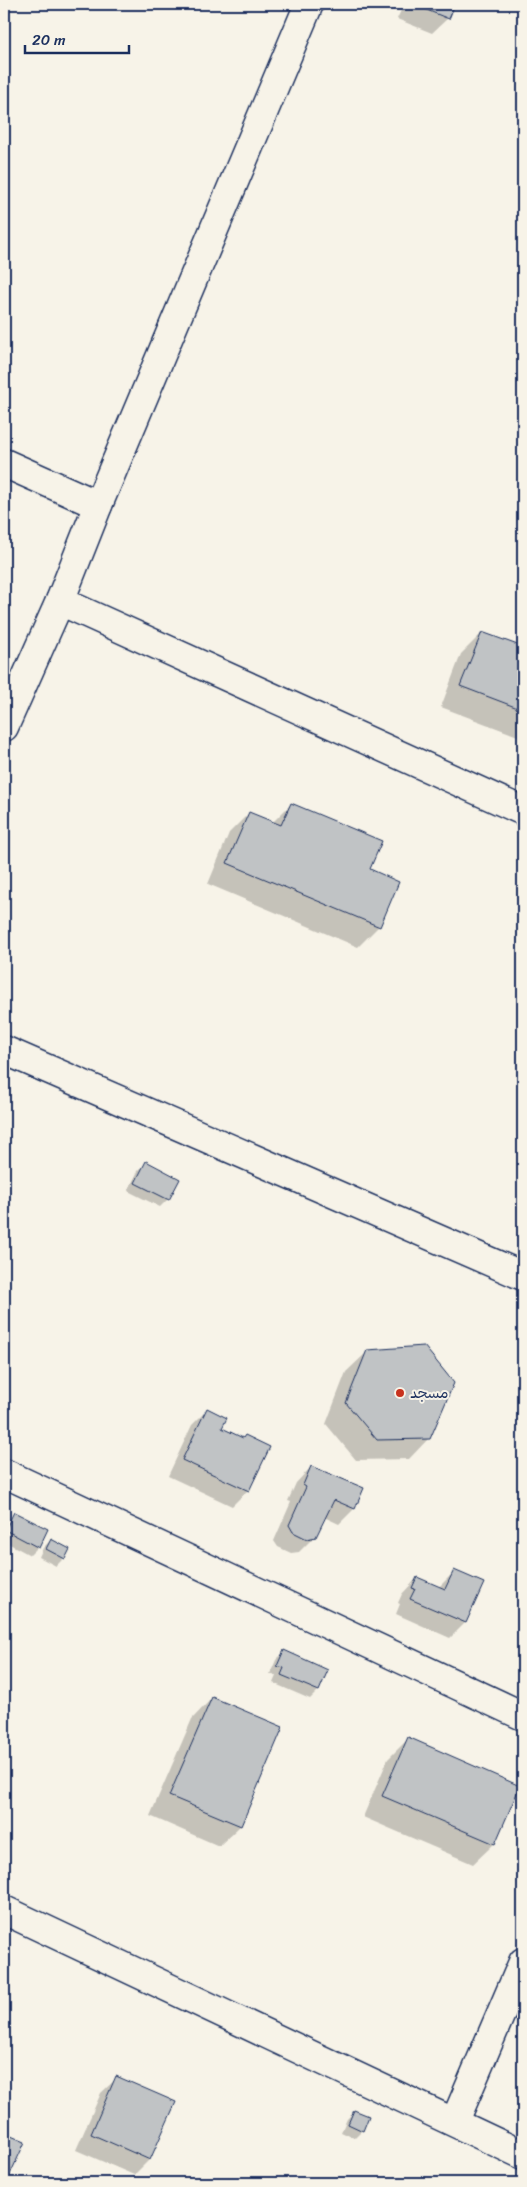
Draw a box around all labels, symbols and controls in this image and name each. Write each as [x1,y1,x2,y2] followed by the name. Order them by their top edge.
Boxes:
[25,22,129,54] scale bar
[32,27,66,53] text: 20 m
[410,1380,449,1406] place label: مسجد
[394,1387,406,1399] marker: مسجد

